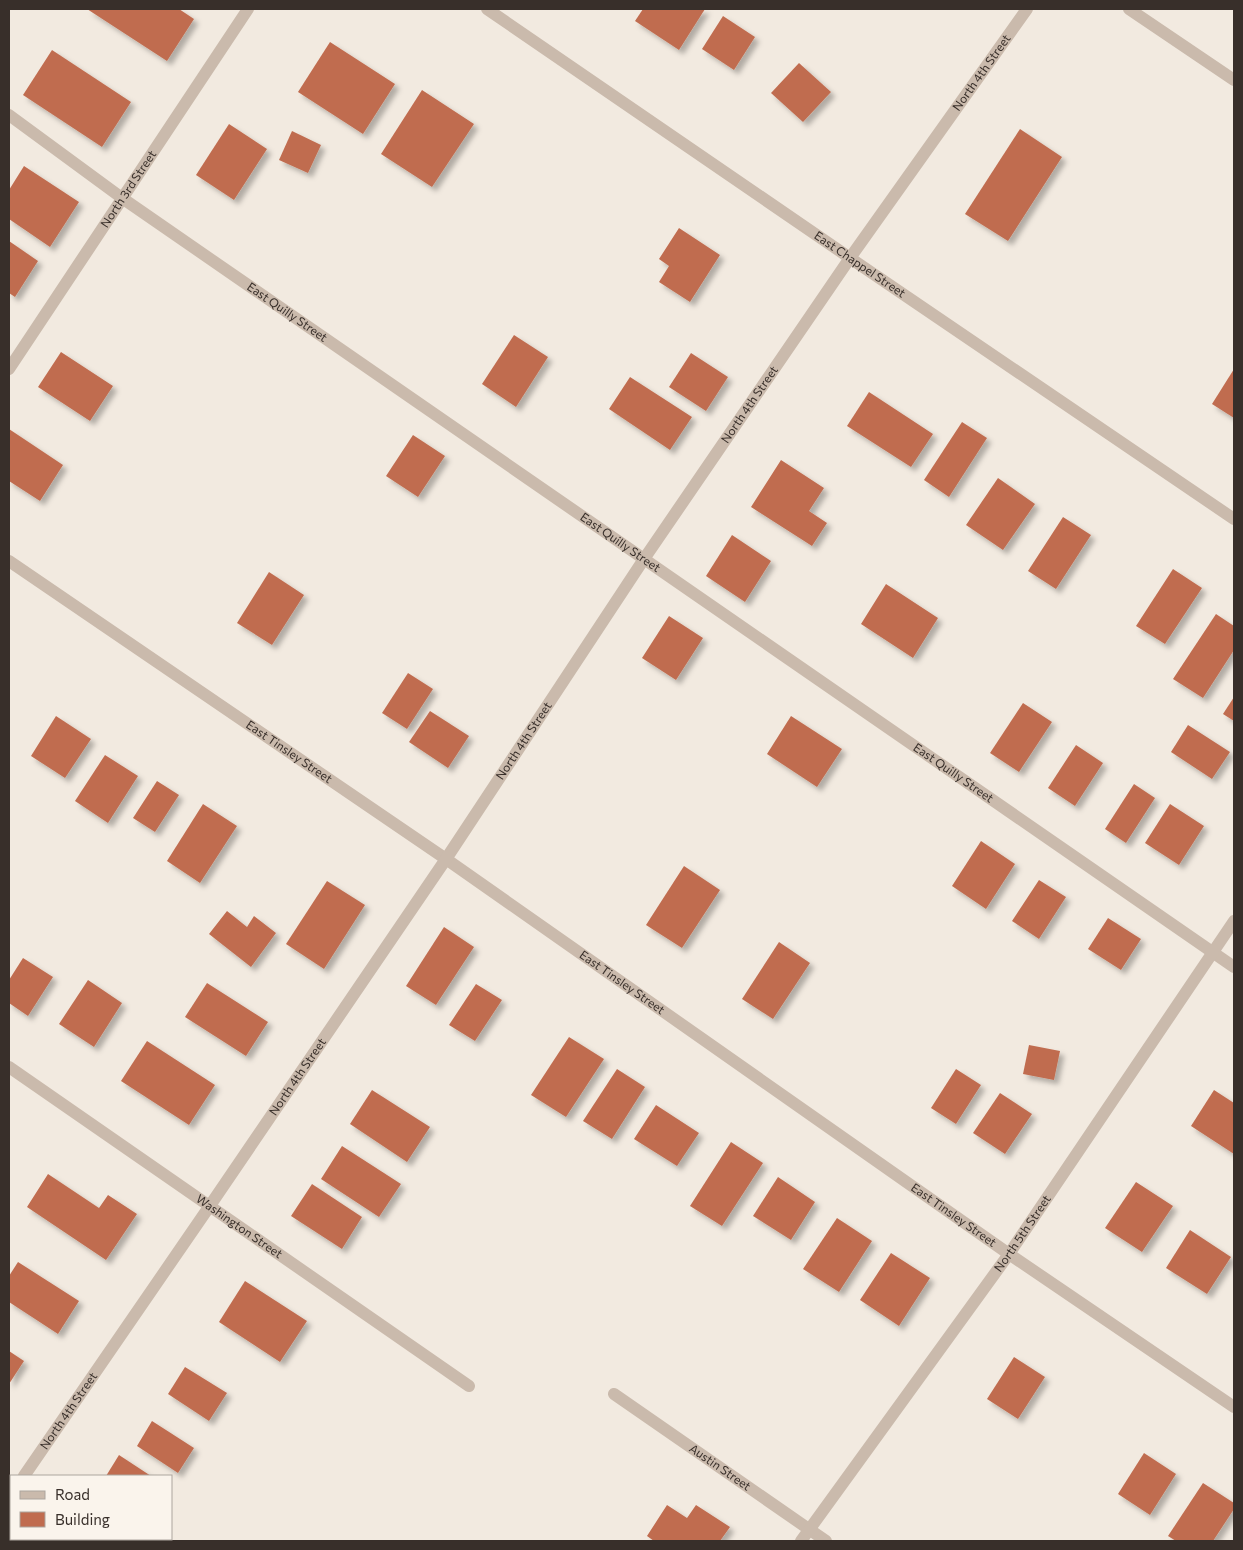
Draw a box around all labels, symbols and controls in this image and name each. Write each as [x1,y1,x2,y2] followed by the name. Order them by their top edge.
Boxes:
[949,31,1013,113] street label: North 4th Street
[97,147,158,230] street label: North 3rd Street
[812,228,909,300] street label: East Chappel Street
[245,279,331,344] street label: East Quilly Street
[717,363,780,445] street label: North 4th Street
[578,509,664,574] street label: East Quilly Street
[492,699,554,782] street label: North 4th Street
[244,717,335,785] street label: East Tinsley Street
[911,740,997,805] street label: East Quilly Street
[577,947,668,1016] street label: East Tinsley Street
[266,1035,328,1118] street label: North 4th Street
[909,1180,1000,1249] street label: East Tinsley Street
[194,1191,286,1261] street label: Washington Street
[990,1192,1053,1274] street label: North 5th Street
[37,1369,99,1452] street label: North 4th Street
[687,1441,754,1493] street label: Austin Street
[10,1475,172,1540] legend
[55,1485,90,1503] text: Road
[55,1510,110,1528] text: Building

